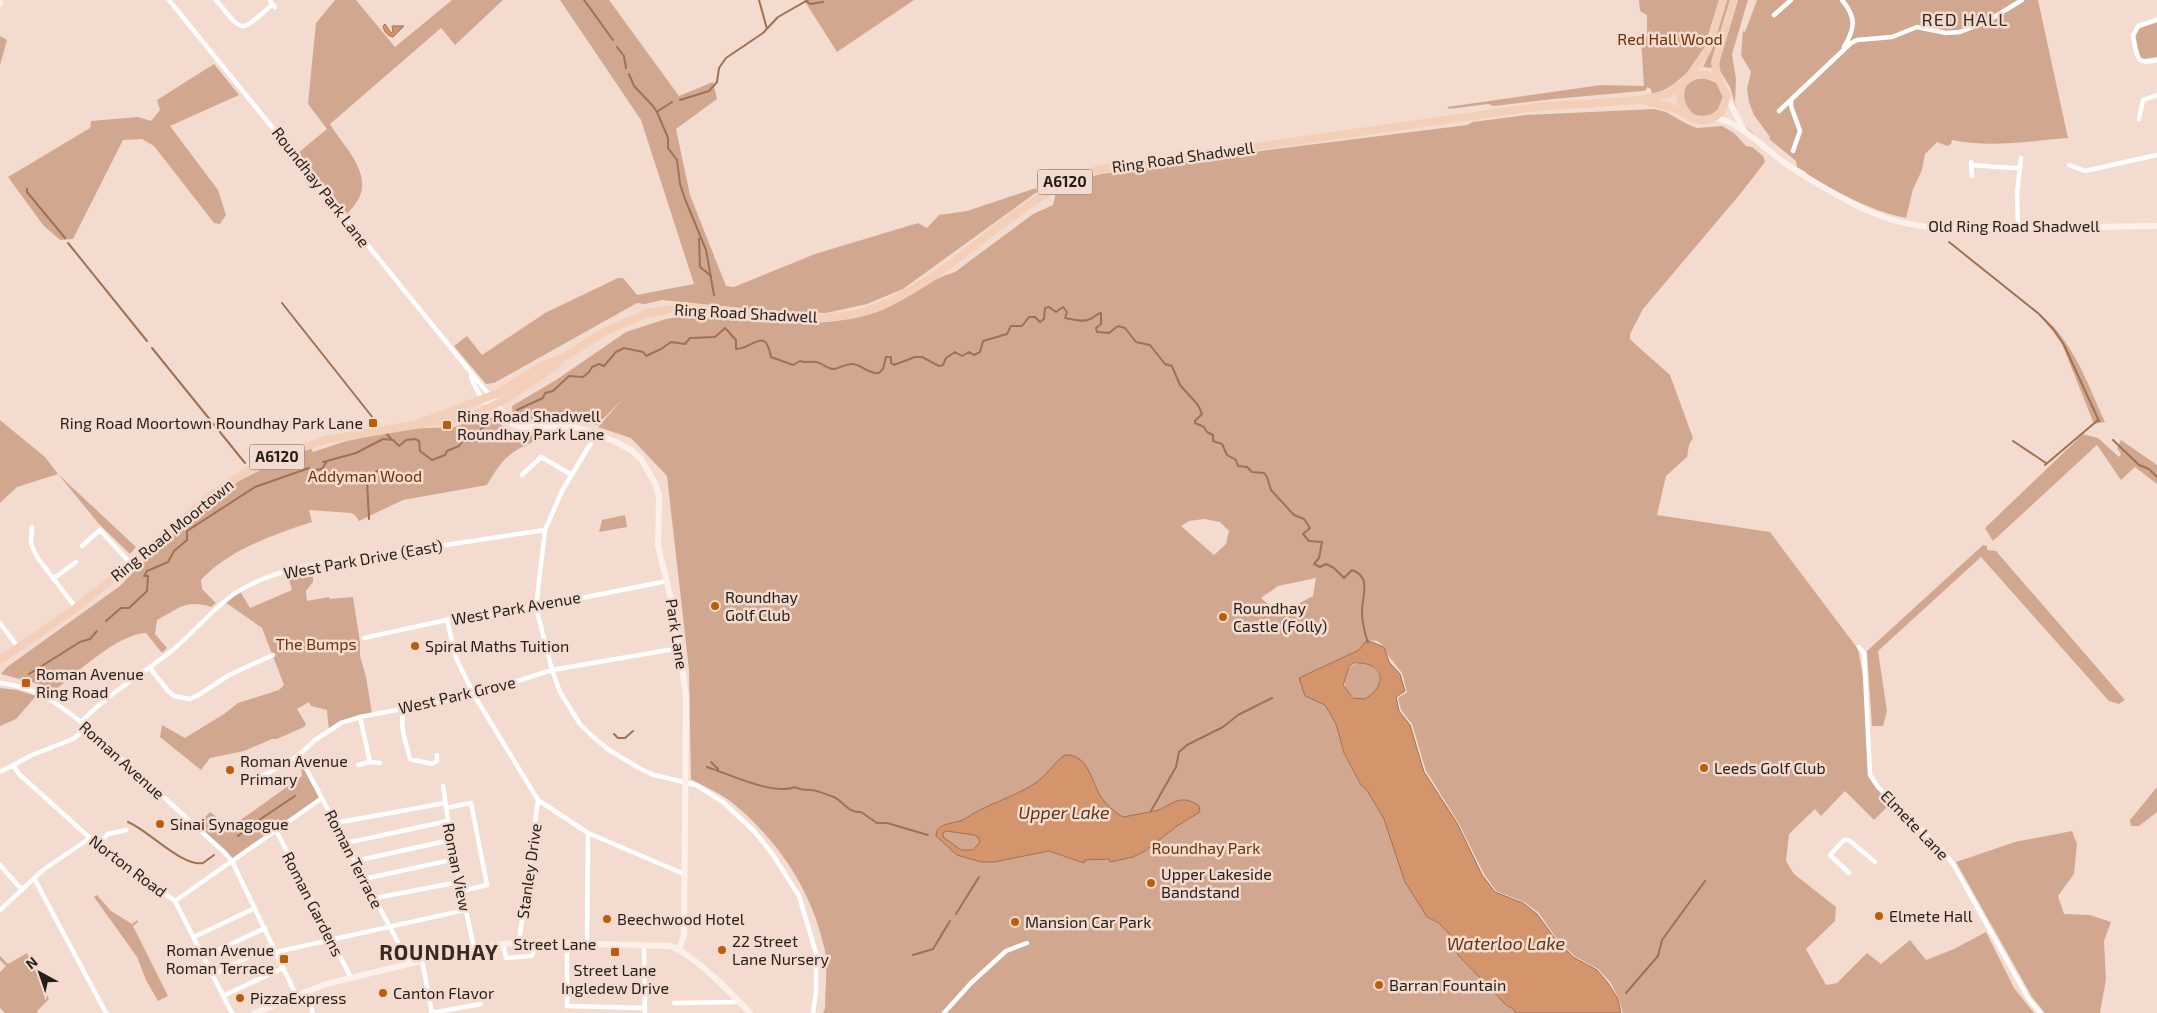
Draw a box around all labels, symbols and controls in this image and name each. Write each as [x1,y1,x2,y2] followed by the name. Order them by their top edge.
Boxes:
[1922,8,2008,30] district label: RED HALL
[1617,29,1723,48] park label: Red Hall Wood
[269,123,374,251] street label: Roundhay Park Lane
[1111,137,1256,176] street label: Ring Road Shadwell
[1038,170,1092,194] road number: A6120
[1928,216,2100,235] street label: Old Ring Road Shadwell
[674,299,818,326] street label: Ring Road Shadwell
[457,406,604,443] place label: Ring Road Shadwell Roundhay Park Lane
[60,413,363,432] place label: Ring Road Moortown Roundhay Park Lane
[367,417,379,429] marker: Ring Road Moortown Roundhay Park Lane
[441,419,453,431] marker: Ring Road Shadwell Roundhay Park Lane
[250,444,304,470] road number: A6120
[308,466,422,485] park label: Addyman Wood
[107,474,237,585] street label: Ring Road Moortown
[282,535,444,582] street label: West Park Drive (East)
[450,587,582,628] street label: West Park Avenue
[725,587,799,624] place label: Roundhay Golf Club
[663,597,692,670] street label: Park Lane
[1233,598,1327,635] place label: Roundhay Castle (Folly)
[709,600,721,612] marker: Roundhay Golf Club
[1217,611,1229,623] marker: Roundhay Castle (Folly)
[275,634,357,653] park label: The Bumps
[425,636,569,655] place label: Spiral Maths Tuition
[409,640,421,652] marker: Spiral Maths Tuition
[36,664,144,701] place label: Roman Avenue Ring Road
[396,672,517,717] street label: West Park Grove
[20,677,32,689] marker: Roman Avenue Ring Road
[76,717,169,803] street label: Roman Avenue
[240,751,348,788] place label: Roman Avenue Primary
[1714,758,1826,777] place label: Leeds Golf Club
[1698,762,1710,774] marker: Leeds Golf Club
[224,764,236,776] marker: Roman Avenue Primary
[1877,786,1953,863] street label: Elmete Lane
[1018,801,1110,823] water label: Upper Lake
[321,806,387,911] street label: Roman Terrace
[170,814,289,833] place label: Sinai Synagogue
[154,818,166,830] marker: Sinai Synagogue
[440,821,475,913] street label: Roman View
[512,822,545,920] street label: Stanley Drive
[86,830,171,901] street label: Norton Road
[1152,838,1260,857] park label: Roundhay Park
[279,848,348,959] street label: Roman Gardens
[1161,864,1272,901] place label: Upper Lakeside Bandstand
[1145,877,1157,889] marker: Upper Lakeside Bandstand
[1889,906,1973,925] place label: Elmete Hall
[617,909,745,928] place label: Beechwood Hotel
[1873,910,1885,922] marker: Elmete Hall
[1025,912,1151,931] place label: Mansion Car Park
[601,913,613,925] marker: Beechwood Hotel
[1009,916,1021,928] marker: Mansion Car Park
[732,931,829,968] place label: 22 Street Lane Nursery
[1447,932,1566,954] water label: Waterloo Lake
[514,934,596,953] street label: Street Lane
[379,939,499,964] district label: ROUNDHAY
[166,940,274,977] place label: Roman Avenue Roman Terrace
[716,944,728,956] marker: 22 Street Lane Nursery
[609,946,621,958] marker: Street Lane Ingledew Drive
[15,948,65,998] north arrow
[22,953,41,972] text: N
[278,953,290,965] marker: Roman Avenue Roman Terrace
[561,960,669,997] place label: Street Lane Ingledew Drive
[1389,975,1506,994] place label: Barran Fountain
[1373,979,1385,991] marker: Barran Fountain
[393,983,495,1002] place label: Canton Flavor
[377,987,389,999] marker: Canton Flavor
[250,988,346,1007] place label: PizzaExpress
[234,992,246,1004] marker: PizzaExpress

